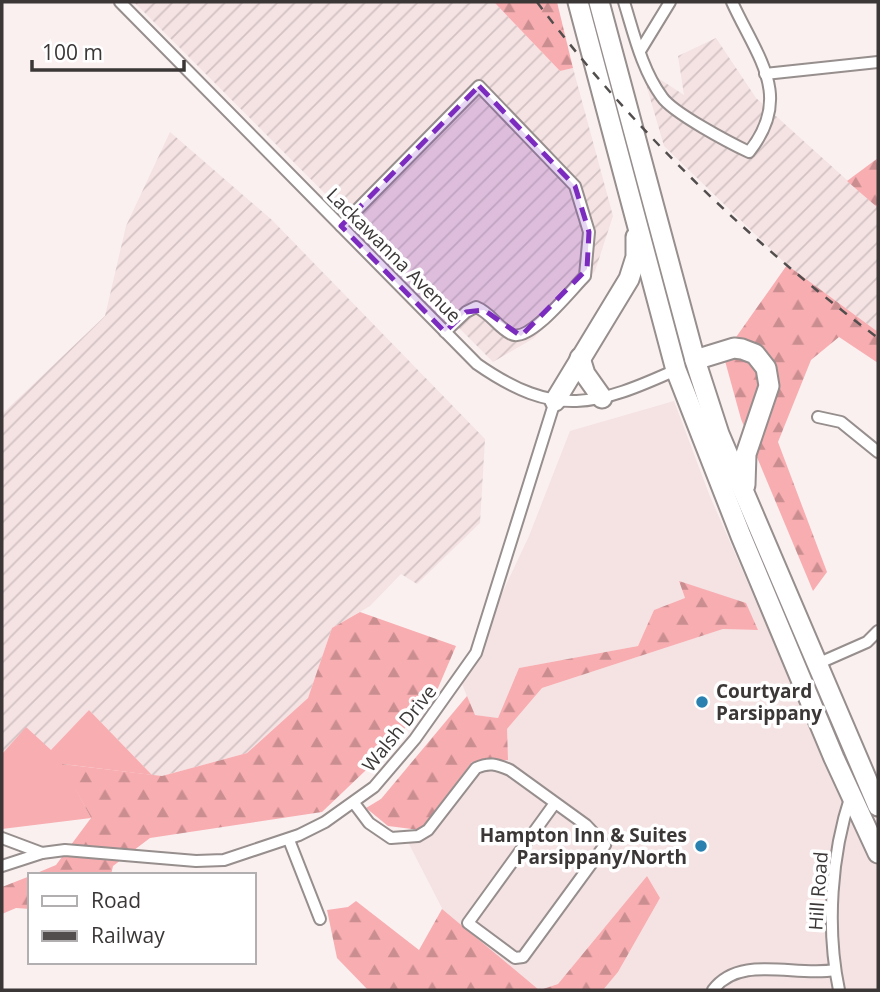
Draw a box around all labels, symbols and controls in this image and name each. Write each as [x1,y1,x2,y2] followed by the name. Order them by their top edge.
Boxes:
[32,28,184,72] scale bar
[42,38,103,66] text: 100 m
[321,182,467,328] street label: Lackawanna Avenue
[716,678,822,726] place label: Courtyard Parsippany
[356,679,442,777] street label: Walsh Drive
[694,694,710,710] marker: Courtyard Parsippany
[480,822,687,870] place label: Hampton Inn & Suites Parsippany/North
[693,838,709,854] marker: Hampton Inn & Suites Parsippany/North
[802,851,834,931] street label: Hill Road
[28,873,256,964] legend
[91,886,141,914] text: Road
[91,921,165,949] text: Railway

